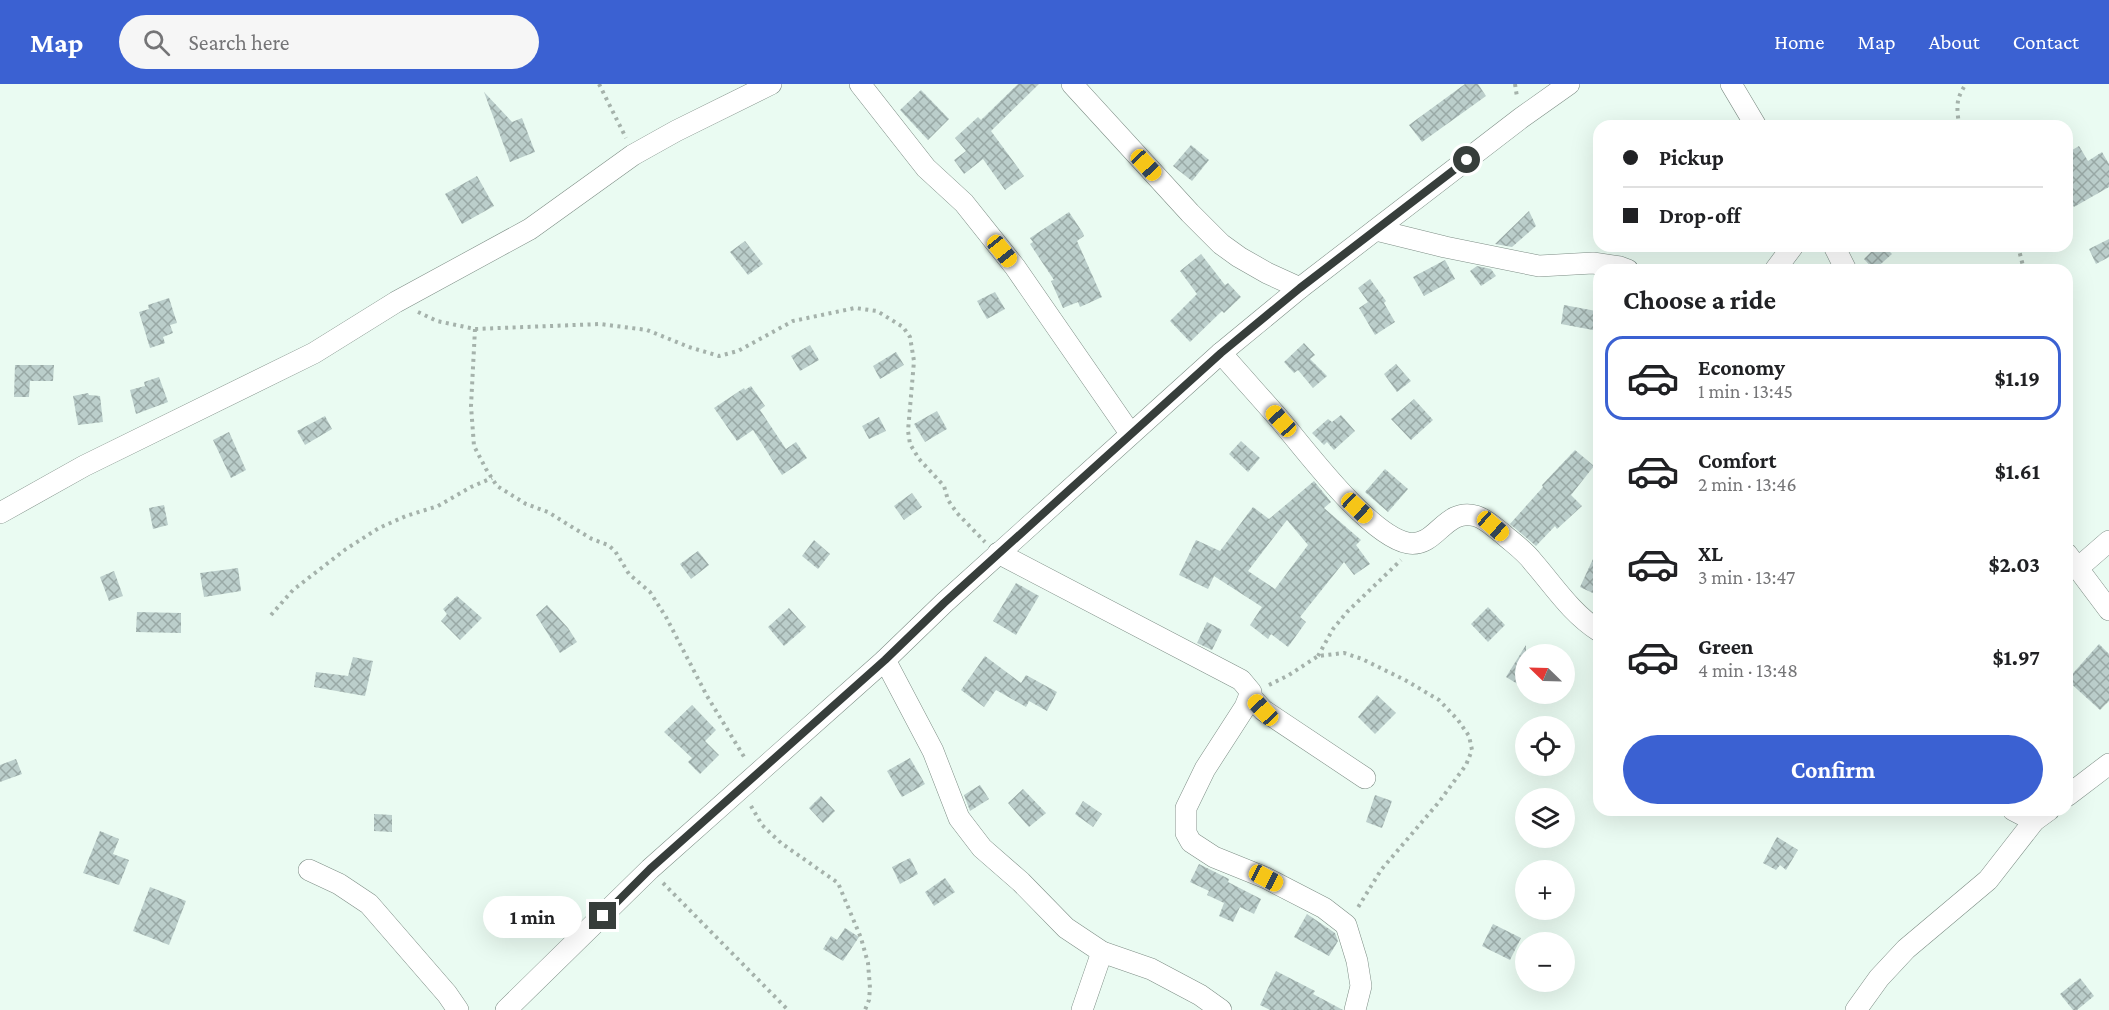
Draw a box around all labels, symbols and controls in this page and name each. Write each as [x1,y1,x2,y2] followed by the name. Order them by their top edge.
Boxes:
[119,15,539,69] search box
[140,26,173,59] icon: search
[30,27,83,58] text: Map
[188,30,289,55] text: Search here
[1774,30,1824,54] text: Home
[1857,30,1896,54] text: Map
[1929,30,1980,54] text: About
[2013,30,2079,54] text: Contact
[1659,145,1724,170] text: Pickup
[1127,146,1165,184] car
[1453,146,1480,173] route start
[1659,203,1741,228] text: Drop-off
[984,231,1020,271] car
[1623,285,1776,315] text: Choose a ride
[1626,351,1680,405] icon: car
[1698,355,1785,380] text: Economy
[1994,366,2040,391] text: $1.19
[1698,380,1793,402] text: 1 min · 13:45
[1262,402,1300,440] car
[1626,444,1680,498] icon: car
[1698,448,1776,473] text: Comfort
[1995,459,2040,484] text: $1.61
[1698,473,1797,495] text: 2 min · 13:46
[1338,489,1376,527] car
[1474,507,1512,545] car
[1626,537,1680,591] icon: car
[1698,541,1723,566] text: XL
[1988,552,2040,577] text: $2.03
[1698,566,1795,588] text: 3 min · 13:47
[1626,630,1680,684] icon: car
[1698,634,1754,659] text: Green
[1515,644,1575,704] north arrow
[1515,644,1575,992] map controls
[1993,645,2040,670] text: $1.97
[1698,659,1798,681] text: 4 min · 13:48
[1244,691,1282,729] car
[1515,716,1575,776] button: locate
[1623,735,2043,804] button: Confirm
[1515,788,1575,848] button: layers
[1515,860,1575,920] button: +
[1246,862,1286,894] car
[483,895,582,937] callout: 1 min
[589,902,616,929] route end
[510,906,555,928] text: 1 min
[1515,932,1575,992] button: −

